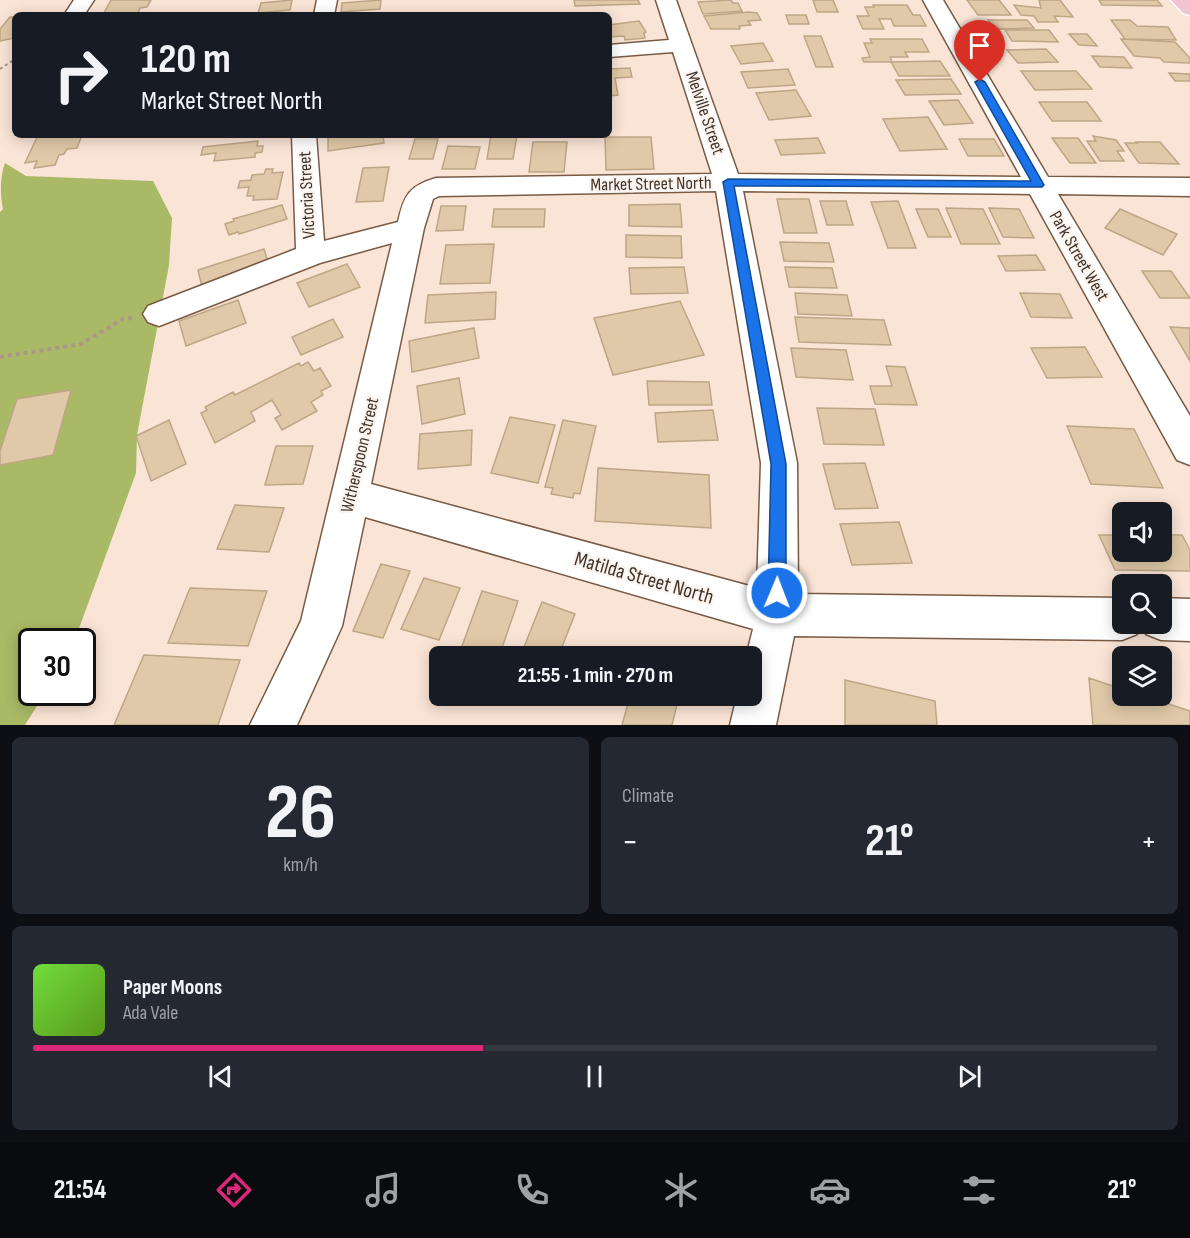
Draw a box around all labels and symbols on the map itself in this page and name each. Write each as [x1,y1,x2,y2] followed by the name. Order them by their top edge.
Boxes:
[954,20,1005,82] pin
[681,69,729,158] street label: Melville Street
[294,150,320,239] street label: Victoria Street
[590,172,712,196] street label: Market Street North
[1045,207,1114,305] street label: Park Street West
[337,395,384,515] street label: Witherspoon Street
[571,546,717,610] street label: Matilda Street North
[745,561,809,625] position arrow
[18,628,96,706] speed limit sign: 30

